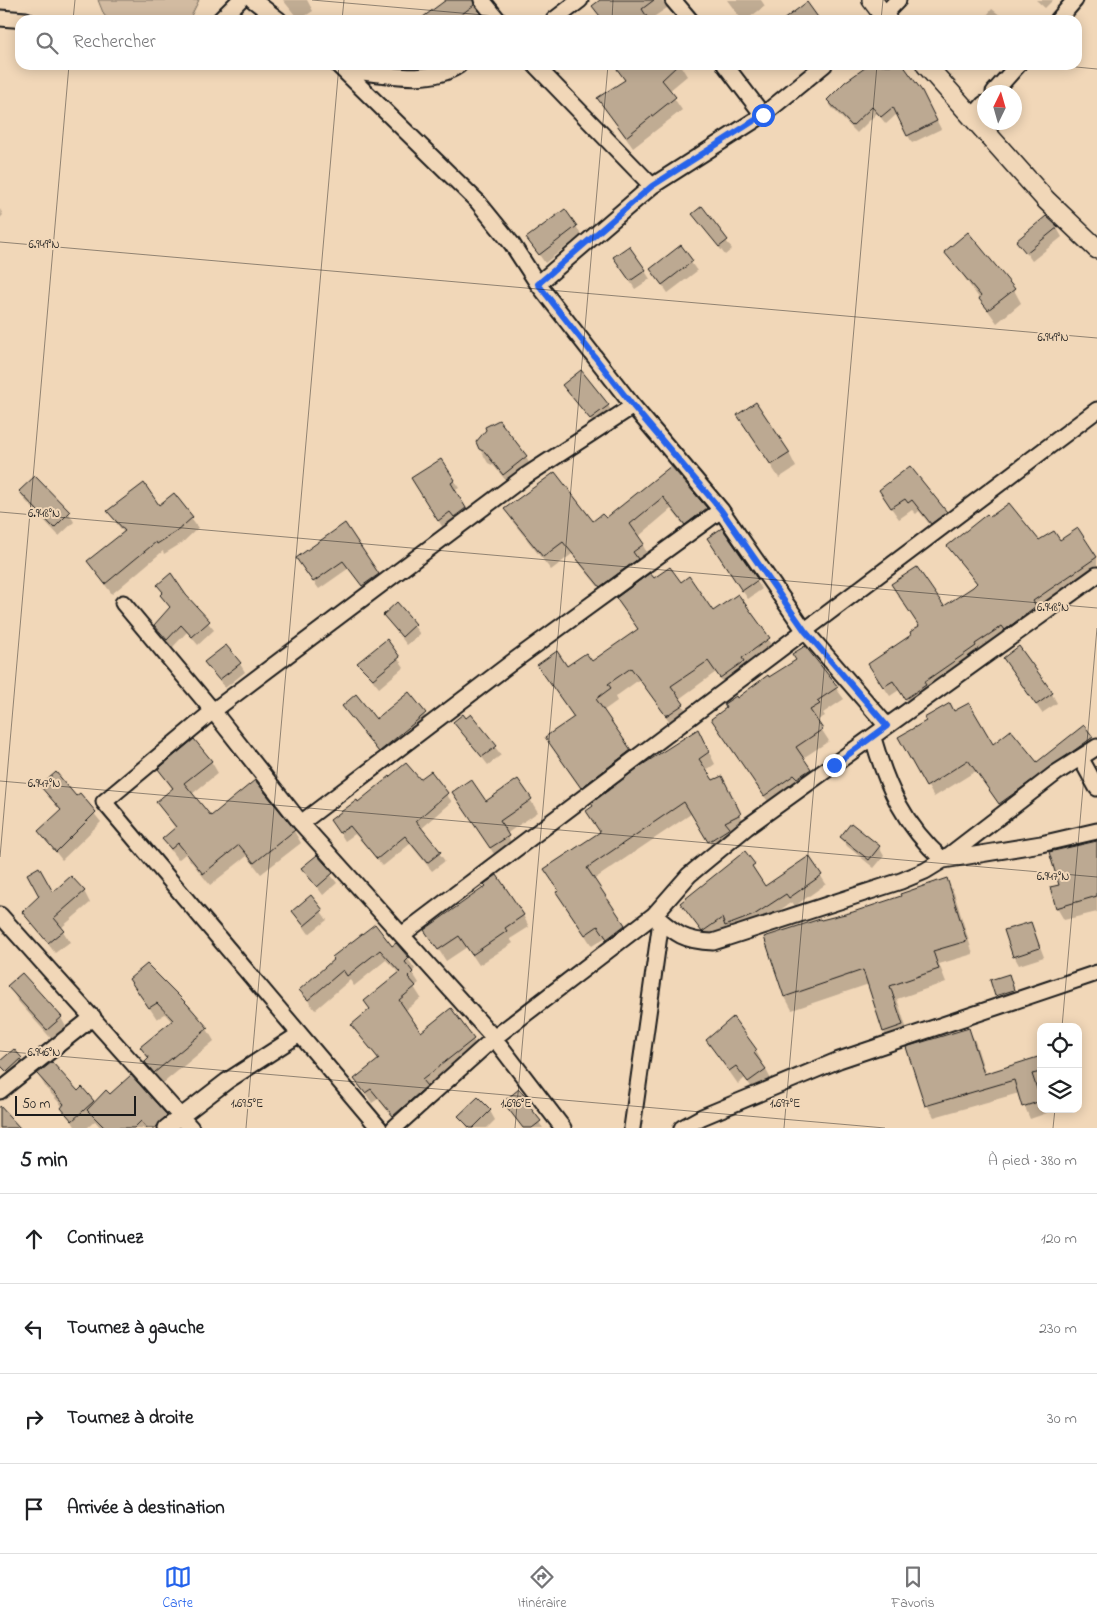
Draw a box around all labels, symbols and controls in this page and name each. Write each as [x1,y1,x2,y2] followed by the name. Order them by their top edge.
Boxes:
[15,15,1082,70] search box
[33,29,61,57] icon: search
[73,29,156,56] text: Rechercher
[977,85,1022,130] north arrow
[752,104,775,127] route start
[28,236,60,254] text: 6.949°N
[1037,329,1069,347] text: 6.949°N
[28,505,60,523] text: 6.948°N
[1037,599,1069,617] text: 6.948°N
[823,754,846,777] route end
[28,775,60,793] text: 6.947°N
[1037,868,1069,886] text: 6.947°N
[1037,1023,1082,1113] map controls
[1037,1023,1082,1068] button: locate
[28,1044,60,1062] text: 6.946°N
[1037,1068,1082,1113] button: layers
[15,1093,136,1116] scale bar
[22,1094,50,1115] text: 50 m
[231,1095,263,1113] text: 1.695°E
[501,1095,531,1113] text: 1.696°E
[770,1095,800,1113] text: 1.697°E
[20,1146,68,1176] text: 5 min
[988,1149,1077,1173] text: À pied · 380 m
[20,1225,48,1253] icon: ahead
[67,1225,143,1252] text: Continuez
[1041,1227,1077,1251] text: 120 m
[20,1315,48,1343] icon: left
[67,1315,204,1342] text: Tournez à gauche
[1039,1317,1077,1341] text: 230 m
[20,1405,48,1433] icon: right
[67,1405,193,1432] text: Tournez à droite
[1047,1407,1077,1431] text: 30 m
[20,1495,48,1523] icon: arrive
[67,1495,225,1522] text: Arrivée à destination
[162,1563,193,1614] tab: Carte
[518,1563,566,1614] tab: Itinéraire
[891,1563,935,1614] tab: Favoris

